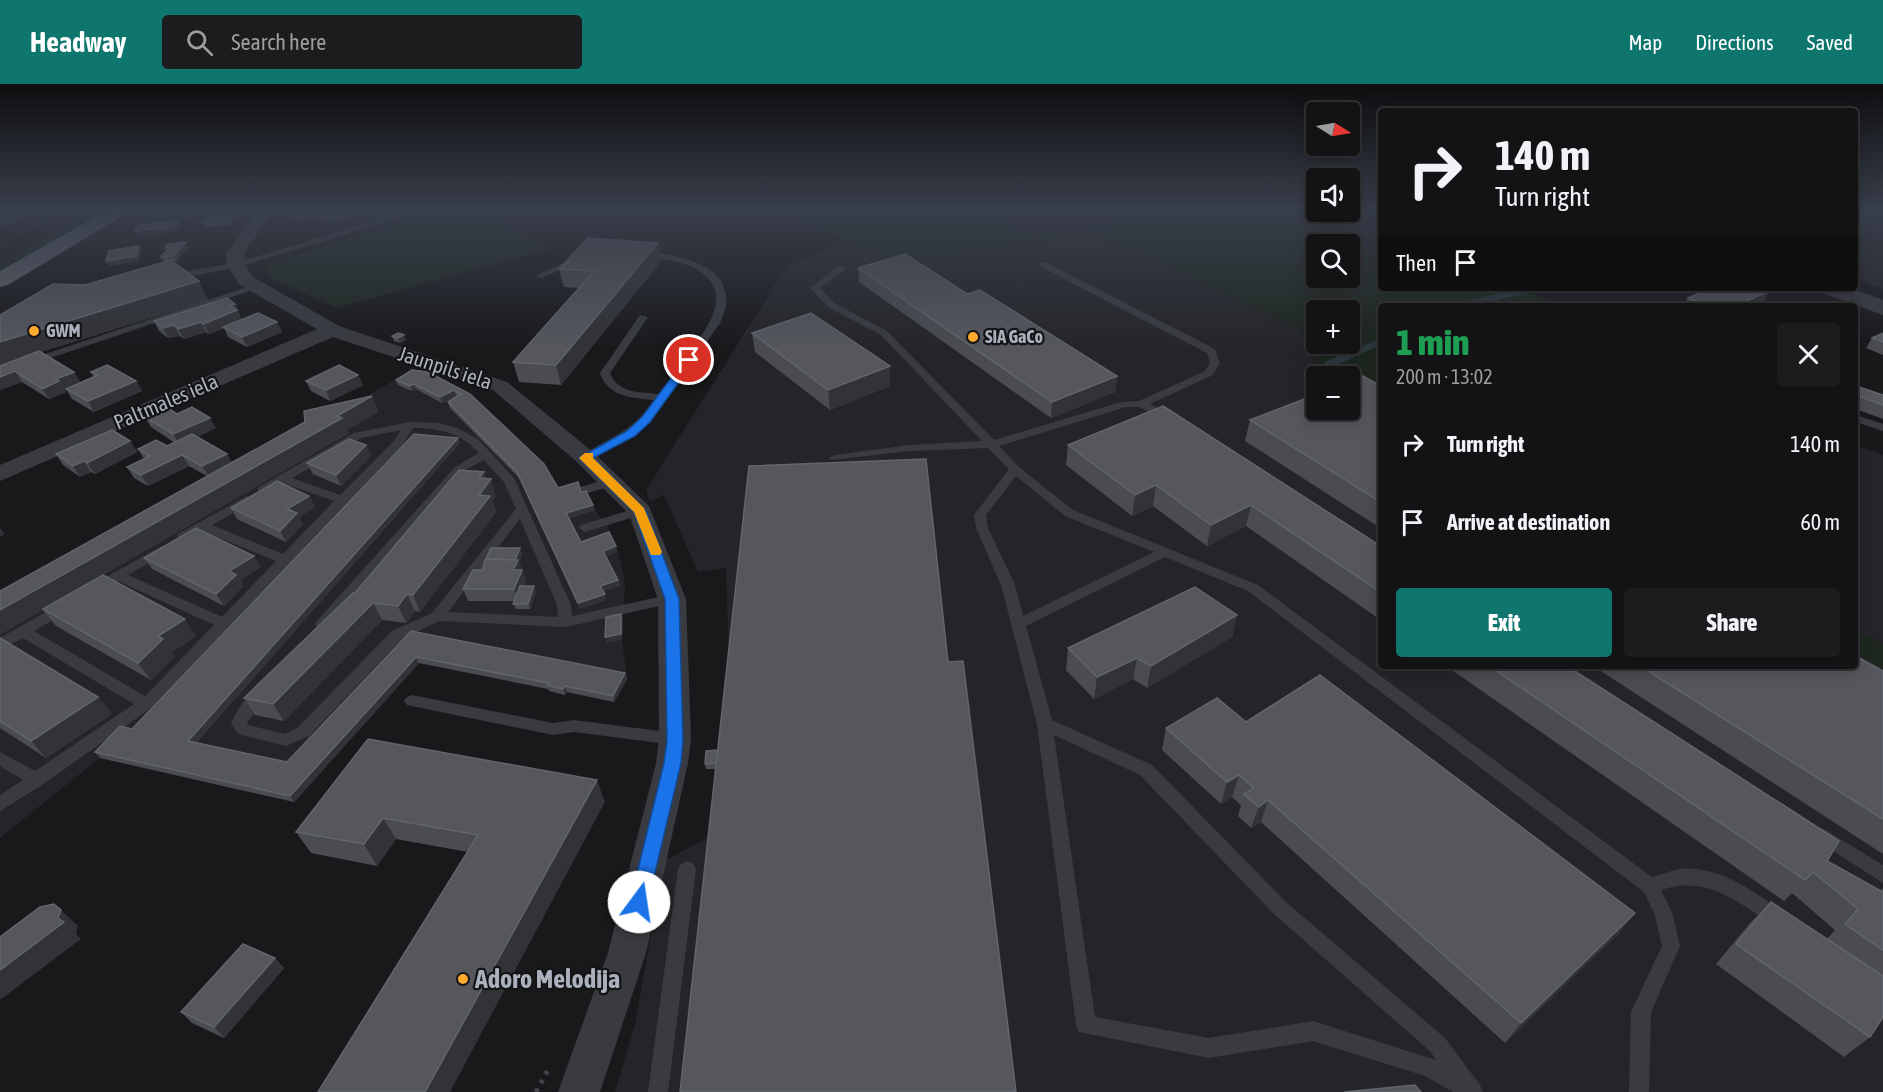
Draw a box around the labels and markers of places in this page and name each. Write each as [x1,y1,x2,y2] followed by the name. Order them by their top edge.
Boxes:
[46,320,81,341] place label: GWM
[27,324,41,338] marker: GWM
[985,326,1043,347] place label: SIA GaCo
[966,330,980,344] marker: SIA GaCo
[663,334,714,385] pin
[474,964,620,994] place label: Adoro Melodija
[456,972,470,986] marker: Adoro Melodija

